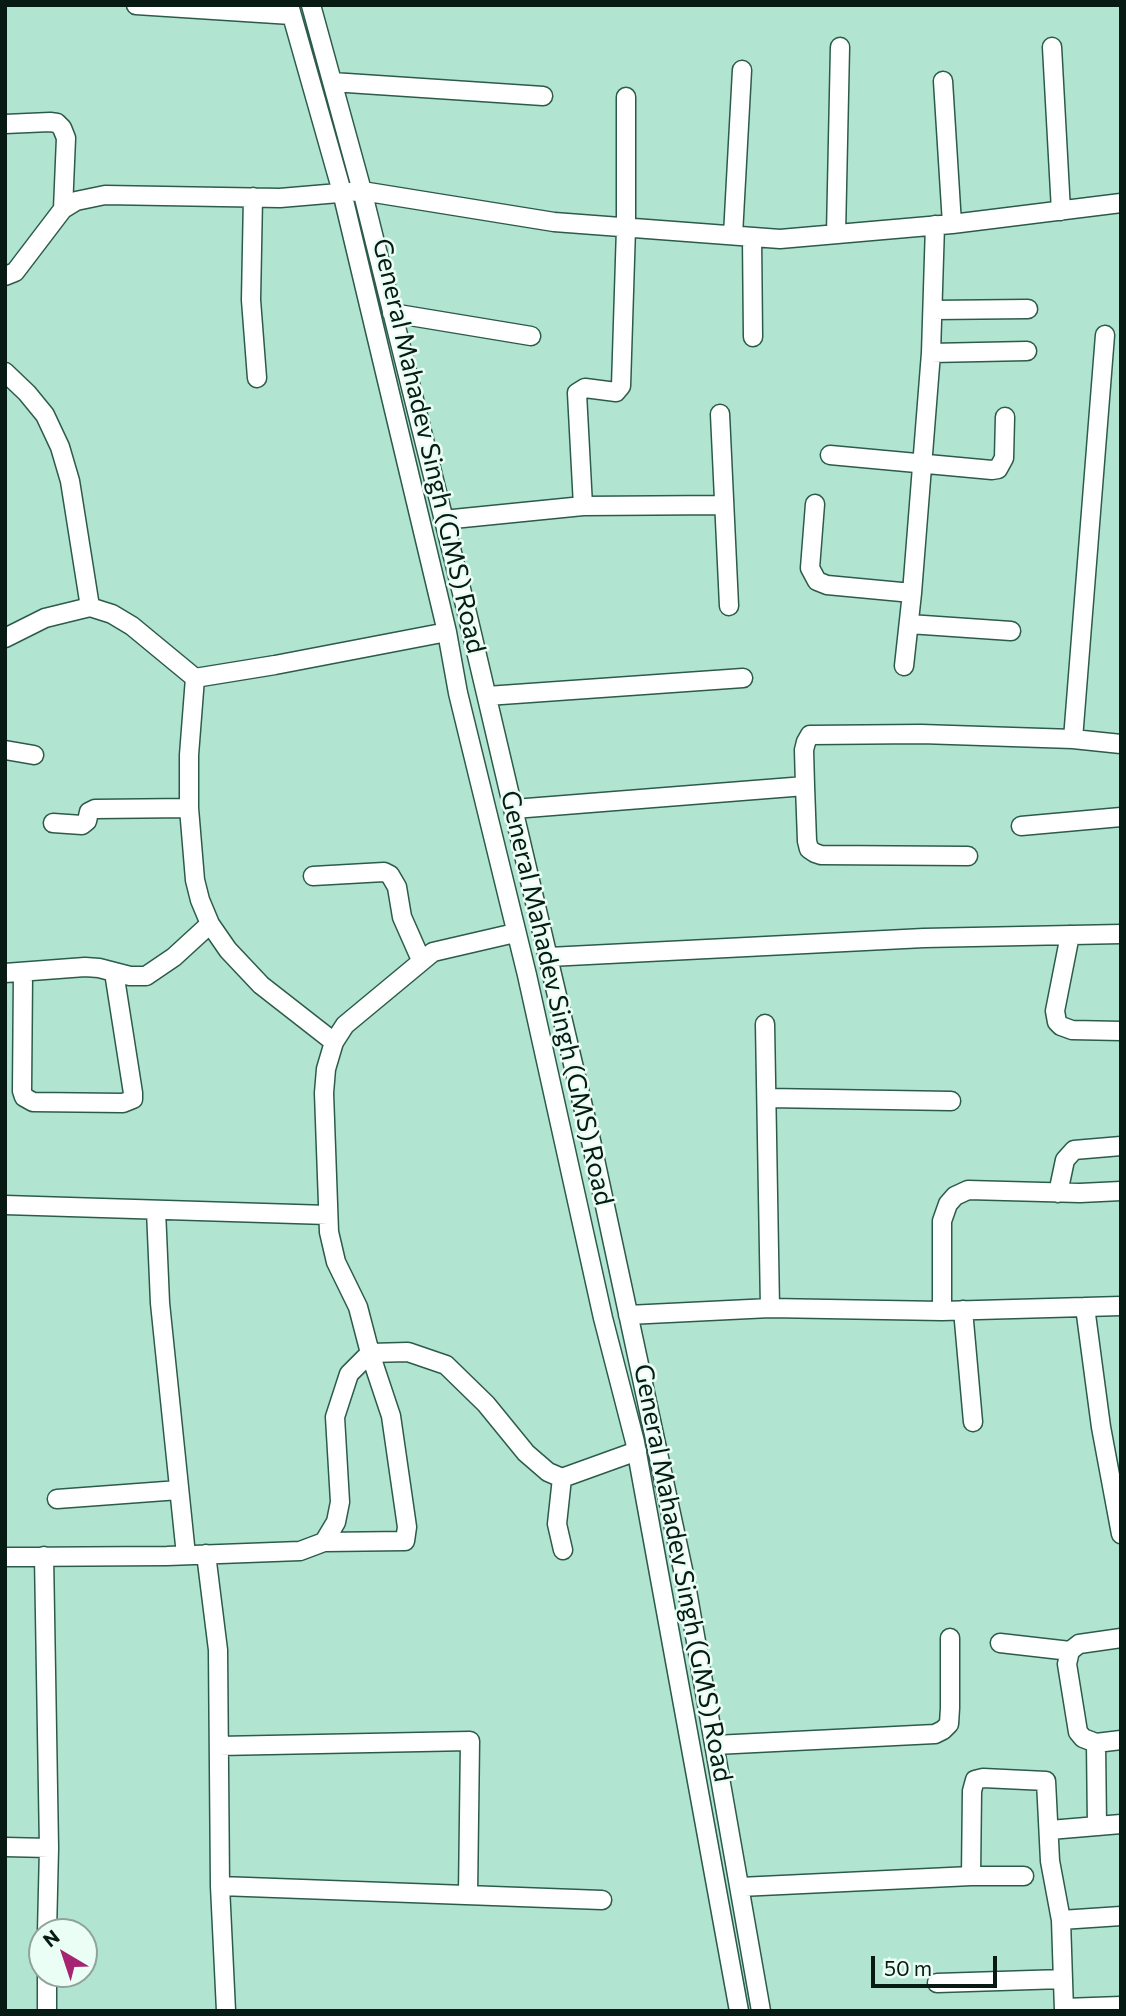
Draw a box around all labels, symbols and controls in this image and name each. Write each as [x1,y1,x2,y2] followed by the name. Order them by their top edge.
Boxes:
[366,235,492,657] street label: General Mahadev Singh (GMS) Road
[494,787,620,1209] street label: General Mahadev Singh (GMS) Road
[627,1361,739,1785] street label: General Mahadev Singh (GMS) Road
[28,1918,98,1988] north arrow
[38,1924,64,1951] text: N
[874,1942,1000,1986] scale bar
[884,1955,932,1980] text: 50 m

